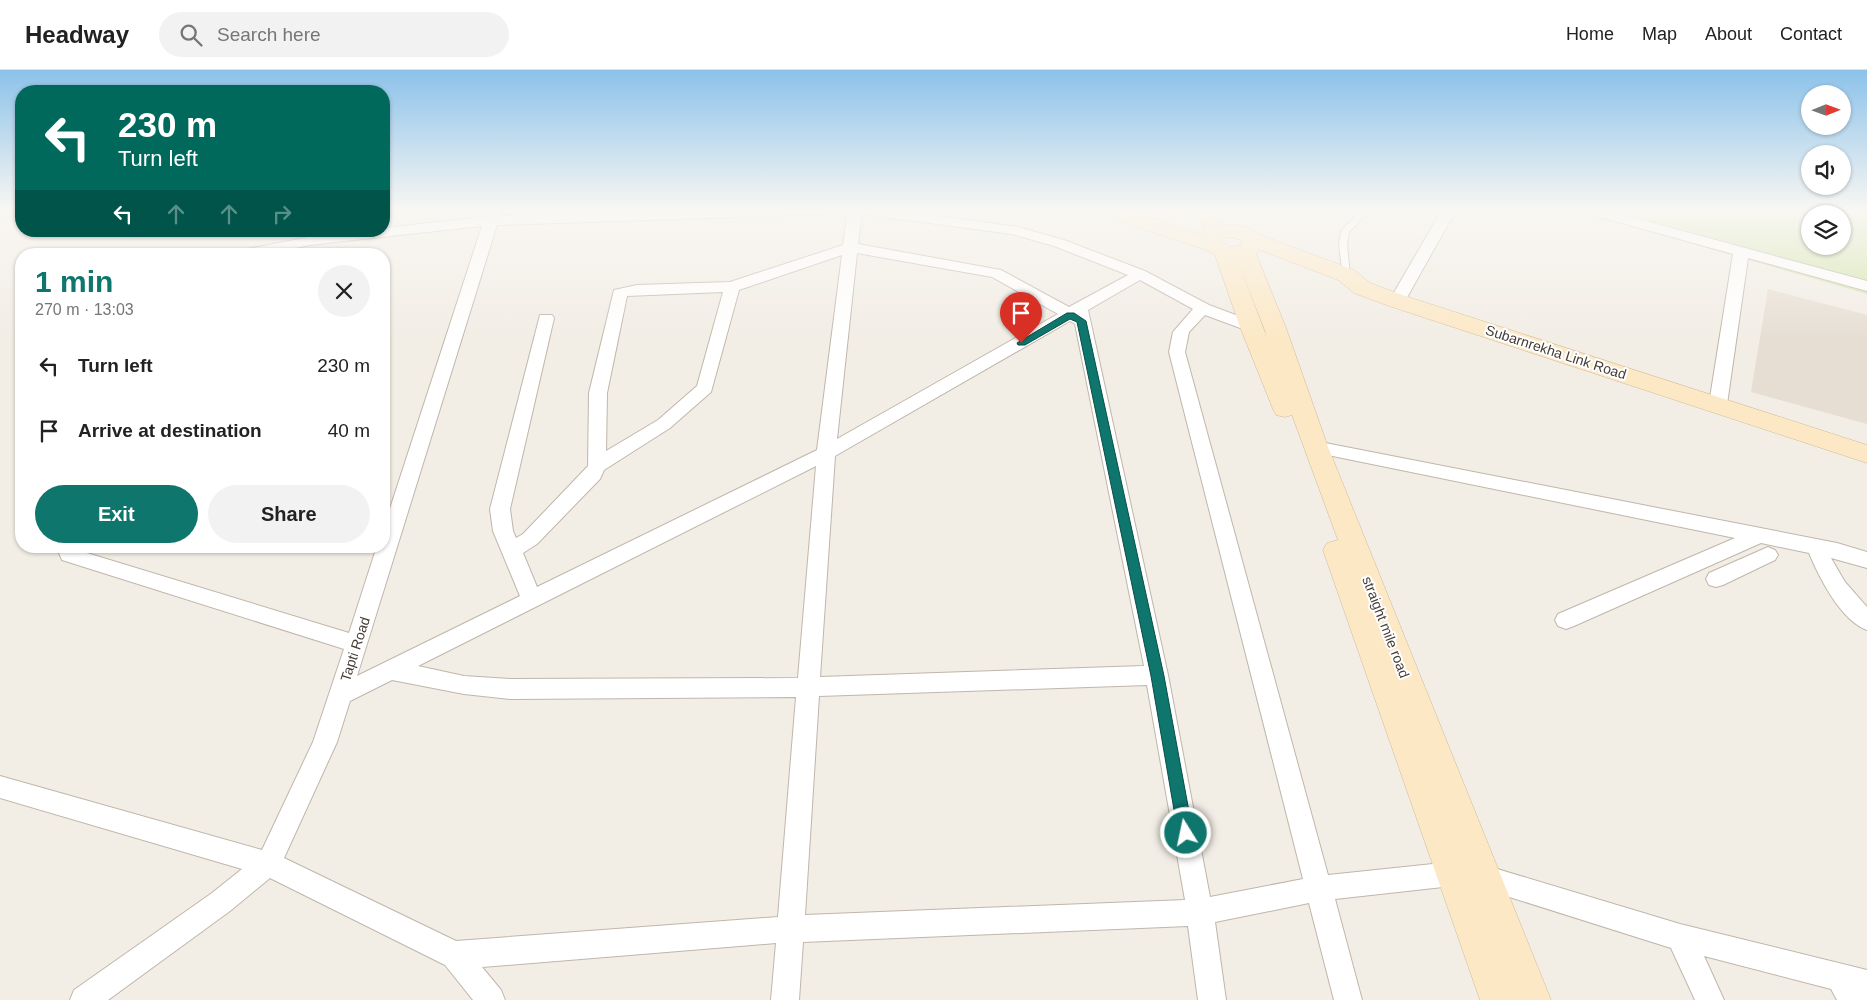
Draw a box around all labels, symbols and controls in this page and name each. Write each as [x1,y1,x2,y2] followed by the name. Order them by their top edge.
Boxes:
[159,12,509,57] search box
[25,21,129,48] text: Headway
[177,21,205,49] icon: search
[217,24,321,45] text: Search here
[1566,24,1614,44] text: Home
[1642,24,1677,44] text: Map
[1705,24,1752,44] text: About
[1780,24,1842,44] text: Contact
[1801,85,1851,135] north arrow
[1801,85,1851,255] map controls
[35,105,100,170] icon: left
[118,105,217,144] text: 230 m
[1801,145,1851,195] button: sound
[118,146,198,171] text: Turn left
[109,200,137,228] icon: left
[162,200,190,228] icon: ahead
[215,200,243,228] icon: ahead
[268,200,296,228] icon: right
[1801,205,1851,255] button: layers
[35,265,113,298] text: 1 min
[318,265,370,317] button: close
[1000,292,1042,343] pin
[1007,299,1035,327] icon: arrive
[35,301,134,318] text: 270 m · 13:03
[1484,322,1628,382] street label: Subarnrekha Link Road
[35,352,63,380] icon: left
[78,355,153,376] text: Turn left
[317,355,370,376] text: 230 m
[35,417,63,445] icon: arrive
[78,420,262,441] text: Arrive at destination
[328,420,370,441] text: 40 m
[35,485,198,543] button: Exit
[208,485,370,543] button: Share
[1359,574,1413,680] street label: straight mile road
[337,615,373,683] street label: Tapti Road
[1159,806,1211,858] position arrow

